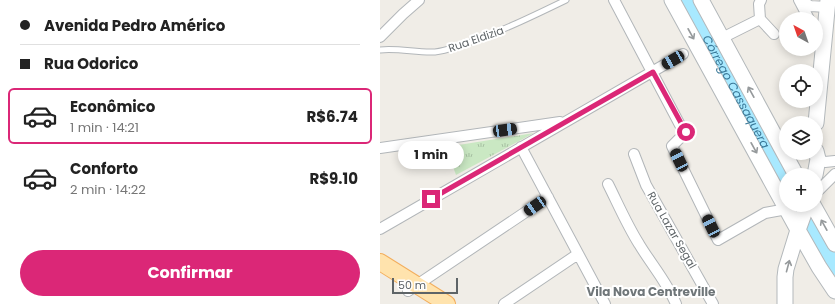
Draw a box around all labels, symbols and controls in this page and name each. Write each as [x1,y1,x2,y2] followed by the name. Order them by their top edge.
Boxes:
[779,12,823,56] north arrow
[779,12,823,212] map controls
[44,15,225,36] text: Avenida Pedro Américo
[446,22,506,56] street label: Rua Eldizia
[688,28,696,40] one-way arrow
[699,32,774,151] water label: Córrego Cassaquera
[660,49,686,71] car
[44,53,138,74] text: Rua Odorico
[779,64,823,108] button: locate
[747,87,755,99] one-way arrow
[70,96,155,117] text: Econômico
[22,98,58,134] icon: car
[306,106,358,127] text: R$6.74
[779,116,823,160] button: layers
[70,118,139,137] text: 1 min · 14:21
[492,122,518,138] car
[677,123,695,141] route start
[398,141,464,169] callout: 1 min
[750,142,758,154] one-way arrow
[414,145,448,164] text: 1 min
[668,147,690,173] car
[70,158,138,179] text: Conforto
[22,160,58,196] icon: car
[309,168,358,189] text: R$9.10
[779,168,823,212] button: +
[70,180,146,199] text: 2 min · 14:22
[643,188,701,272] street label: Rua Lazar Segal
[422,190,440,208] route end
[522,194,548,218] car
[700,213,722,239] car
[820,219,827,231] one-way arrow
[20,250,360,296] button: Confirmar
[784,260,792,273] one-way arrow
[392,276,458,295] scale bar
[398,277,426,293] text: 50 m
[587,283,716,300] district label: Vila Nova Centreville

